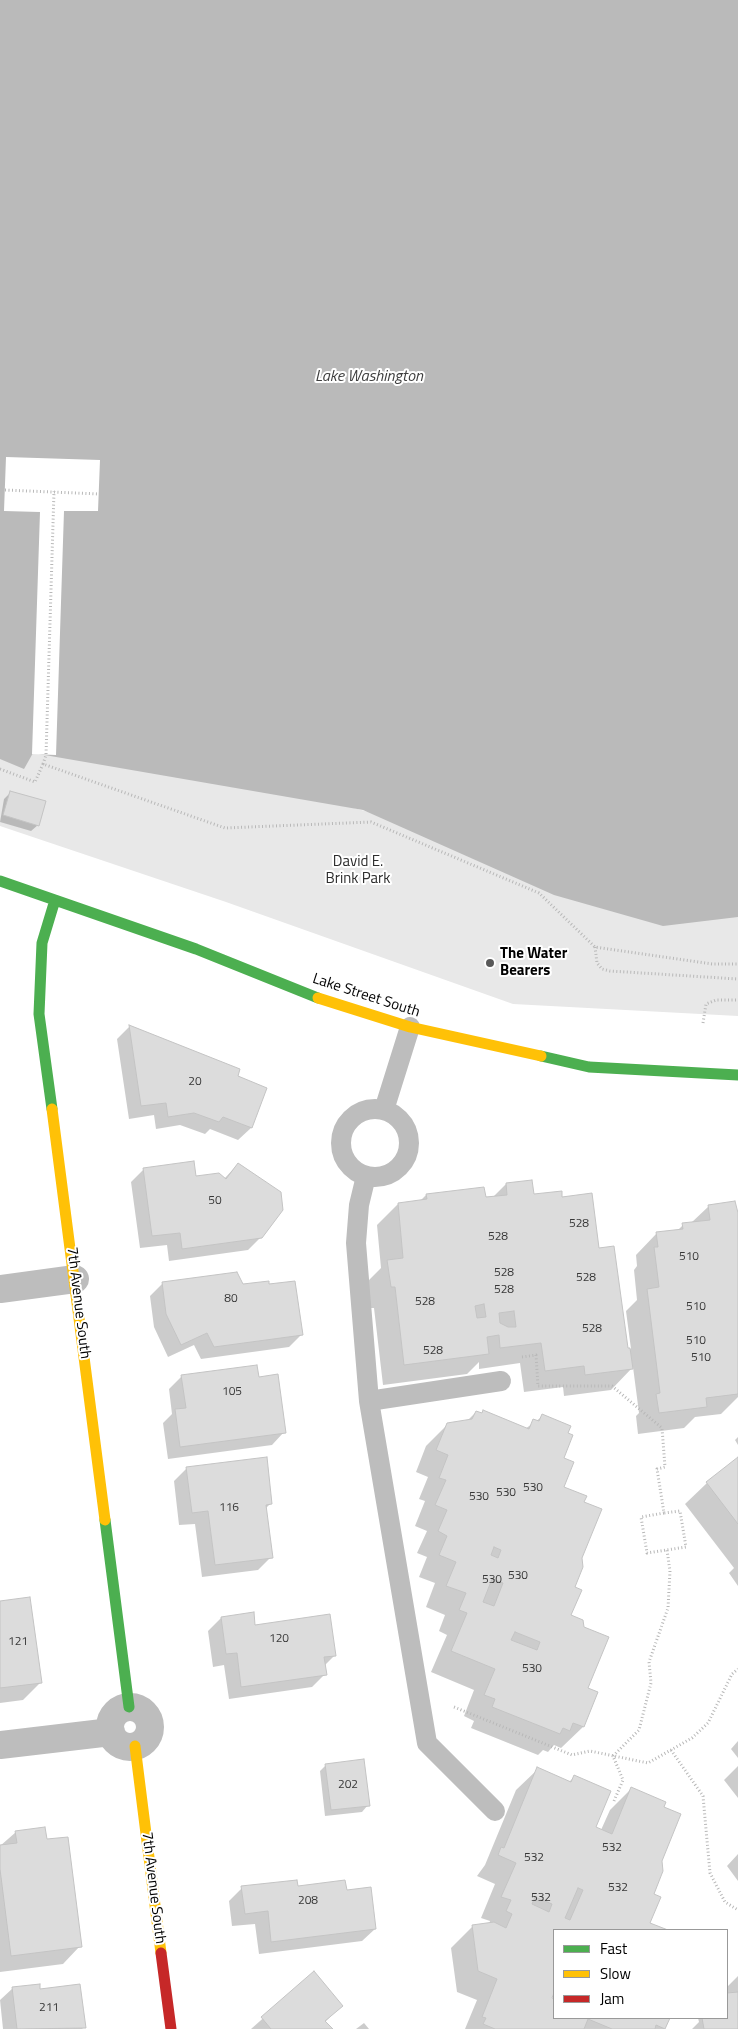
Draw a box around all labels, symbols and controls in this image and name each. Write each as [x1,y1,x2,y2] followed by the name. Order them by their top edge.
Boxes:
[315,367,423,387] water label: Lake Washington
[326,853,390,888] park label: David E. Brink Park
[500,945,567,980] place label: The Water Bearers
[484,957,496,969] marker: The Water Bearers
[310,970,422,1022] street label: Lake Street South
[188,1075,202,1089] house number: 20
[208,1194,222,1208] house number: 50
[569,1217,589,1231] house number: 528
[488,1230,508,1244] house number: 528
[62,1246,94,1360] street label: 7th Avenue South
[679,1250,699,1264] house number: 510
[494,1266,514,1280] house number: 528
[576,1271,596,1285] house number: 528
[494,1283,514,1297] house number: 528
[224,1292,238,1306] house number: 80
[415,1295,435,1309] house number: 528
[686,1300,706,1314] house number: 510
[582,1322,602,1336] house number: 528
[686,1334,706,1348] house number: 510
[423,1344,443,1358] house number: 528
[691,1351,711,1365] house number: 510
[222,1385,242,1399] house number: 105
[523,1481,543,1495] house number: 530
[496,1486,516,1500] house number: 530
[469,1490,489,1504] house number: 530
[219,1501,239,1515] house number: 116
[508,1569,528,1583] house number: 530
[482,1573,502,1587] house number: 530
[269,1632,289,1646] house number: 120
[8,1635,28,1649] house number: 121
[522,1662,542,1676] house number: 530
[338,1778,358,1792] house number: 202
[137,1831,169,1945] street label: 7th Avenue South
[602,1841,622,1855] house number: 532
[524,1851,544,1865] house number: 532
[608,1881,628,1895] house number: 532
[531,1891,551,1905] house number: 532
[298,1894,318,1908] house number: 208
[553,1929,728,2019] legend
[600,1937,627,1960] text: Fast
[600,1962,631,1985] text: Slow
[600,1987,624,2010] text: Jam
[39,2001,59,2015] house number: 211

